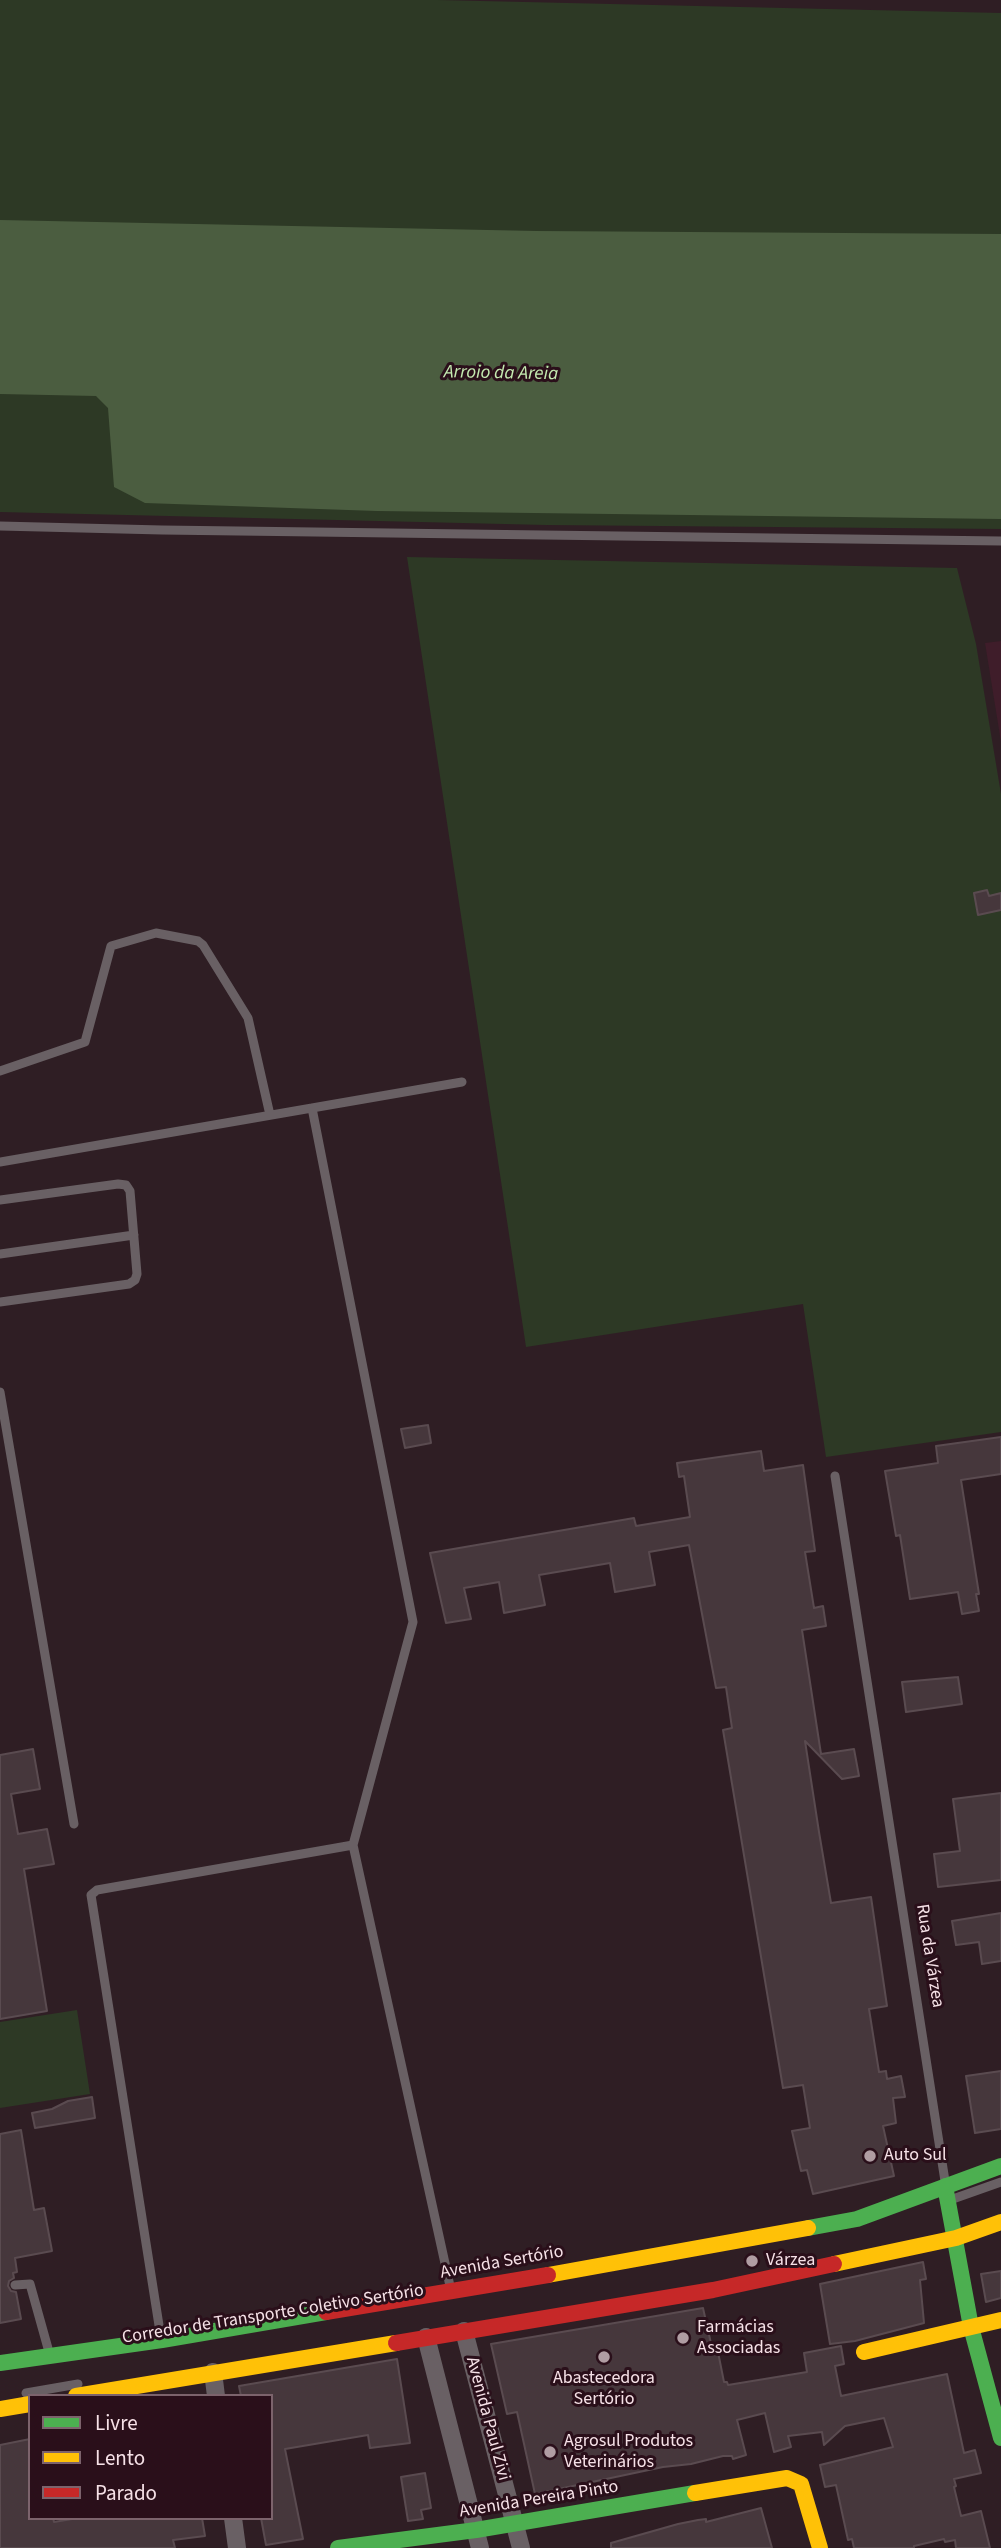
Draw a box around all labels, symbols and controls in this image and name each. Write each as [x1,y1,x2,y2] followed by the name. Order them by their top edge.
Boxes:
[444,362,558,386] water label: Arroio da Areia
[910,1903,948,2009] street label: Rua da Várzea
[884,2145,947,2167] place label: Auto Sul
[862,2148,878,2164] marker: Auto Sul
[439,2242,565,2284] street label: Avenida Sertório
[766,2250,815,2272] place label: Várzea
[744,2253,760,2269] marker: Várzea
[121,2280,425,2350] street label: Corredor de Transporte Coletivo Sertório
[697,2317,780,2360] place label: Farmácias Associadas
[675,2330,691,2346] marker: Farmácias Associadas
[596,2349,612,2365] marker: Abastecedora Sertório
[460,2355,514,2483] street label: Avenida Paul Zivi
[553,2368,655,2410] place label: Abastecedora Sertório
[28,2394,273,2520] legend
[95,2408,138,2438] text: Livre
[564,2431,693,2474] place label: Agrosul Produtos Veterinários
[95,2443,145,2473] text: Lento
[542,2444,558,2460] marker: Agrosul Produtos Veterinários
[458,2477,620,2523] street label: Avenida Pereira Pinto
[95,2478,157,2508] text: Parado

